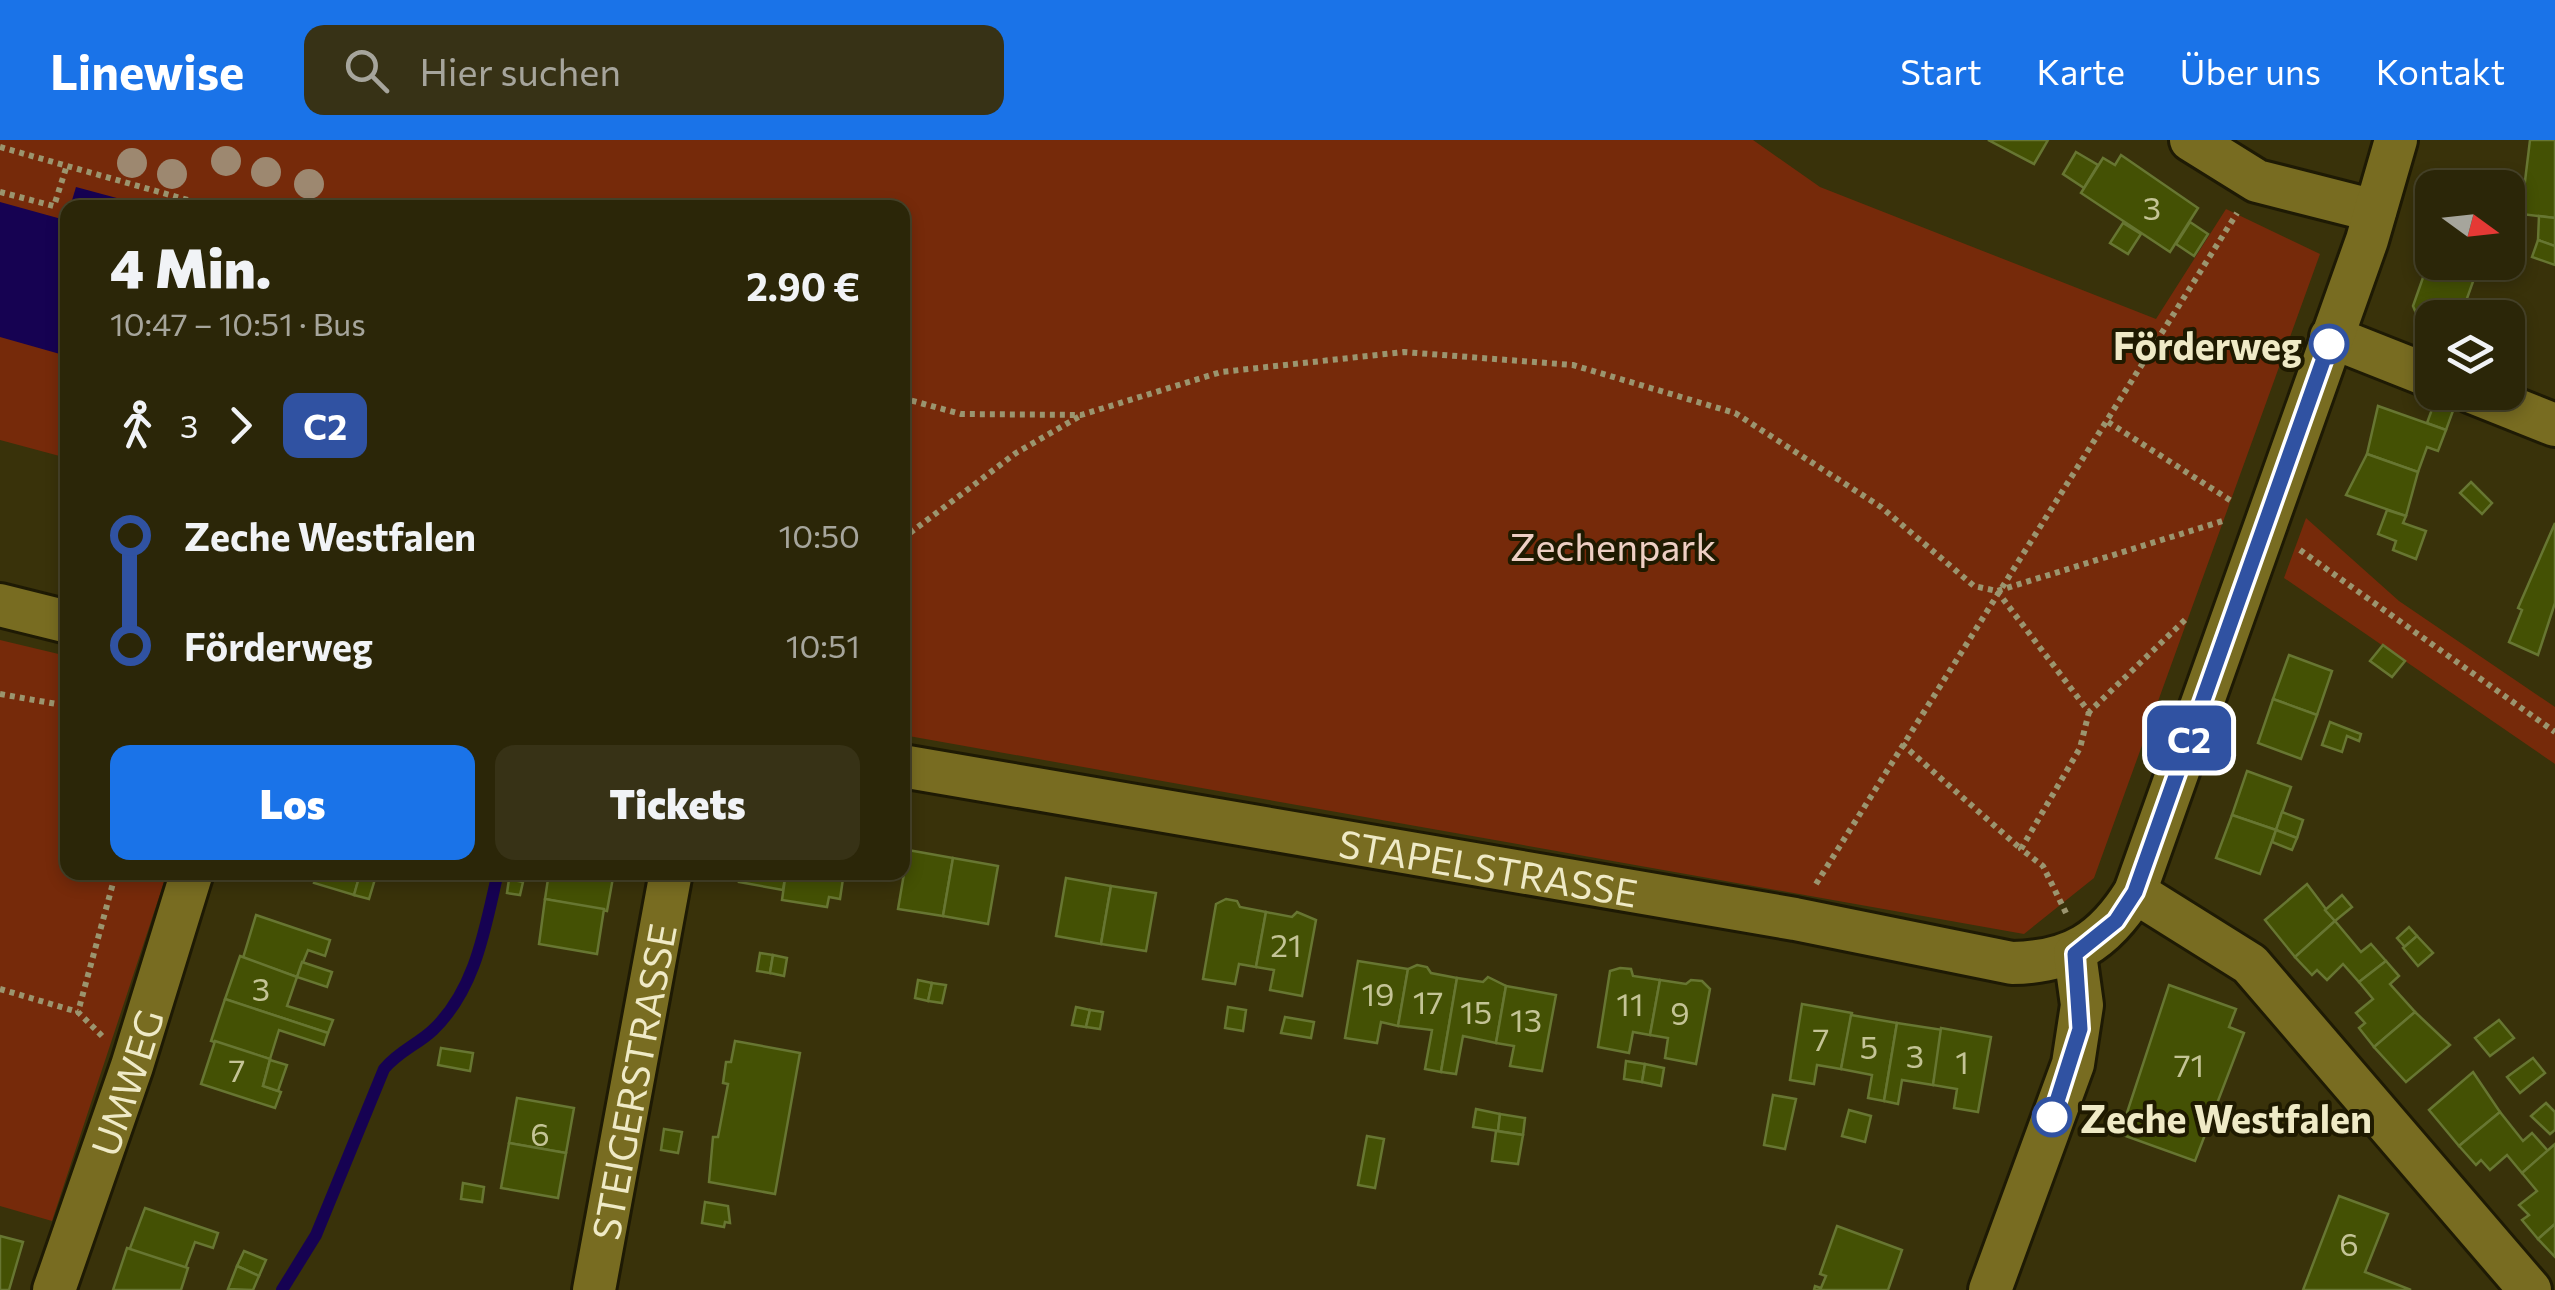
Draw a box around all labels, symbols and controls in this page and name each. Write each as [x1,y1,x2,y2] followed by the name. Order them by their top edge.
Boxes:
[304,25,1004,115] search box
[50,41,244,100] text: Linewise
[339,43,394,98] icon: search
[419,47,621,94] text: Hier suchen
[1900,49,1982,92] text: Start
[2037,49,2125,92] text: Karte
[2180,49,2321,92] text: Über uns
[2376,49,2505,92] text: Kontakt
[2415,170,2525,280] north arrow
[2415,170,2525,410] map controls
[2143,187,2161,227] house number: 3
[110,232,271,299] text: 4 Min.
[746,262,860,309] text: 2.90 €
[2415,300,2525,410] button: layers
[110,303,366,343] text: 10:47 – 10:51 · Bus
[2113,321,2302,368] place label: Förderweg
[2310,325,2348,363] marker: Förderweg
[110,398,165,453] icon: walk
[213,398,268,453] icon: forward
[303,404,347,447] text: C2
[180,405,198,445] text: 3
[184,512,476,559] text: Zeche Westfalen
[779,515,860,555] text: 10:50
[1510,522,1716,569] park label: Zechenpark
[184,622,373,669] text: Förderweg
[786,625,860,665] text: 10:51
[2144,706,2234,770] line badge: C2
[2167,717,2211,760] text: C2
[110,745,475,860] button: Los
[495,745,860,860] button: Tickets
[1336,818,1641,915] street label: STAPELSTRASSE
[580,920,685,1243] street label: STEIGERSTRASSE
[1270,924,1302,964] house number: 21
[252,968,270,1008] house number: 3
[1361,973,1395,1013] house number: 19
[1413,981,1443,1021] house number: 17
[1616,983,1644,1023] house number: 11
[1460,991,1492,1031] house number: 15
[1670,992,1690,1032] house number: 9
[1510,999,1542,1039] house number: 13
[79,1003,172,1161] street label: UMWEG
[1813,1018,1829,1058] house number: 7
[1860,1026,1878,1066] house number: 5
[1906,1035,1924,1075] house number: 3
[1955,1041,1969,1081] house number: 1
[2174,1044,2204,1084] house number: 71
[229,1049,245,1089] house number: 7
[2080,1094,2372,1141] place label: Zeche Westfalen
[2033,1098,2071,1136] marker: Zeche Westfalen
[530,1113,550,1153] house number: 6
[2339,1223,2359,1263] house number: 6

